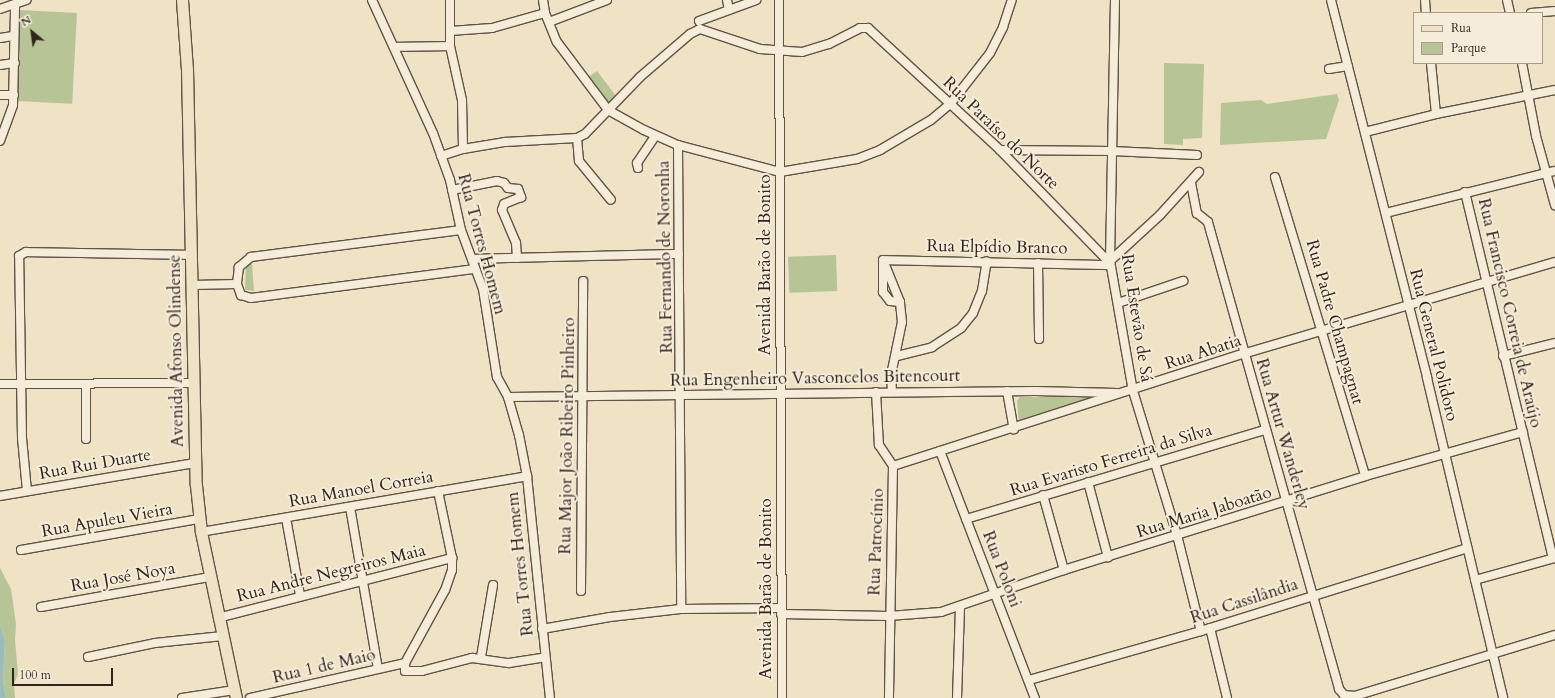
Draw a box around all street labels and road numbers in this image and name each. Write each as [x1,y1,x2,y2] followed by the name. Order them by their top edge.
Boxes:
[939,72,1063,194] street label: Rua Paraíso do Norte
[653,160,677,354] street label: Rua Fernando de Noronha
[453,171,511,317] street label: Rua Torres Homem
[755,174,775,356] street label: Avenida Barão de Bonito
[1474,196,1546,430] street label: Rua Francisco Correia de Araújo
[926,236,1068,258] street label: Rua Elpídio Branco
[1302,237,1368,407] street label: Rua Padre Champagnat
[1117,253,1157,383] street label: Rua Estevão de Sá
[164,254,188,448] street label: Avenida Afonso Olindense
[1405,267,1463,423] street label: Rua General Polidoro
[555,317,579,555] street label: Rua Major João Ribeiro Pinheiro
[1162,330,1244,374] street label: Rua Abatia
[1252,356,1314,512] street label: Rua Artur Wanderley
[670,365,960,391] street label: Rua Engenheiro Vasconcelos Bitencourt
[1008,420,1214,500] street label: Rua Evaristo Ferreira da Silva
[37,444,153,484] street label: Rua Rui Duarte
[287,466,435,512] street label: Rua Manoel Correia
[1134,482,1274,542] street label: Rua Maria Jaboatão
[864,488,888,596] street label: Rua Patrocínio
[502,491,538,637] street label: Rua Torres Homem
[40,498,174,542] street label: Rua Apuleu Vieira
[756,498,776,680] street label: Avenida Barão de Bonito
[978,528,1026,610] street label: Rua Poloni
[234,540,428,606] street label: Rua Andre Negreiros Maia
[69,558,177,596] street label: Rua José Noya
[1188,574,1300,628] street label: Rua Cassilândia
[271,644,377,688] street label: Rua 1 de Maio

